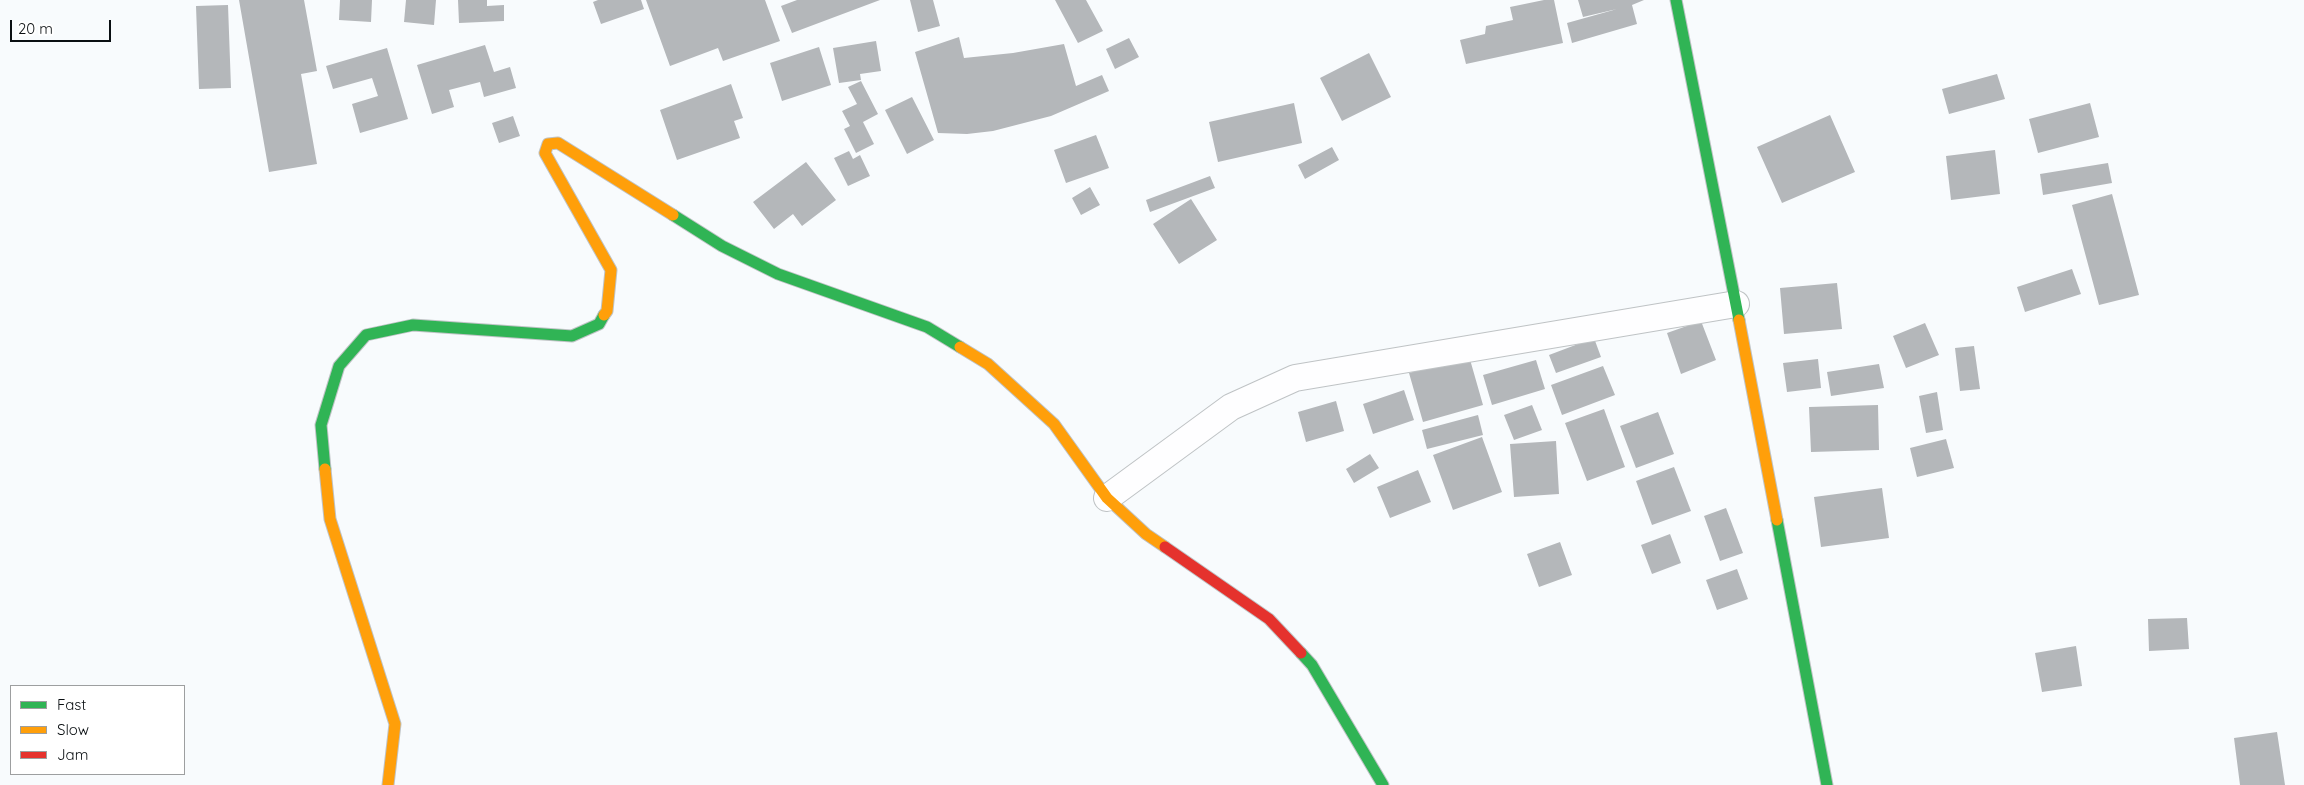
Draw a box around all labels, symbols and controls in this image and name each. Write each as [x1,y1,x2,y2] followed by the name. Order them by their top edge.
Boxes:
[12,10,114,42] scale bar
[18,19,53,38] text: 20 m
[10,685,185,775] legend
[57,695,86,714] text: Fast
[57,720,89,739] text: Slow
[57,745,88,764] text: Jam

